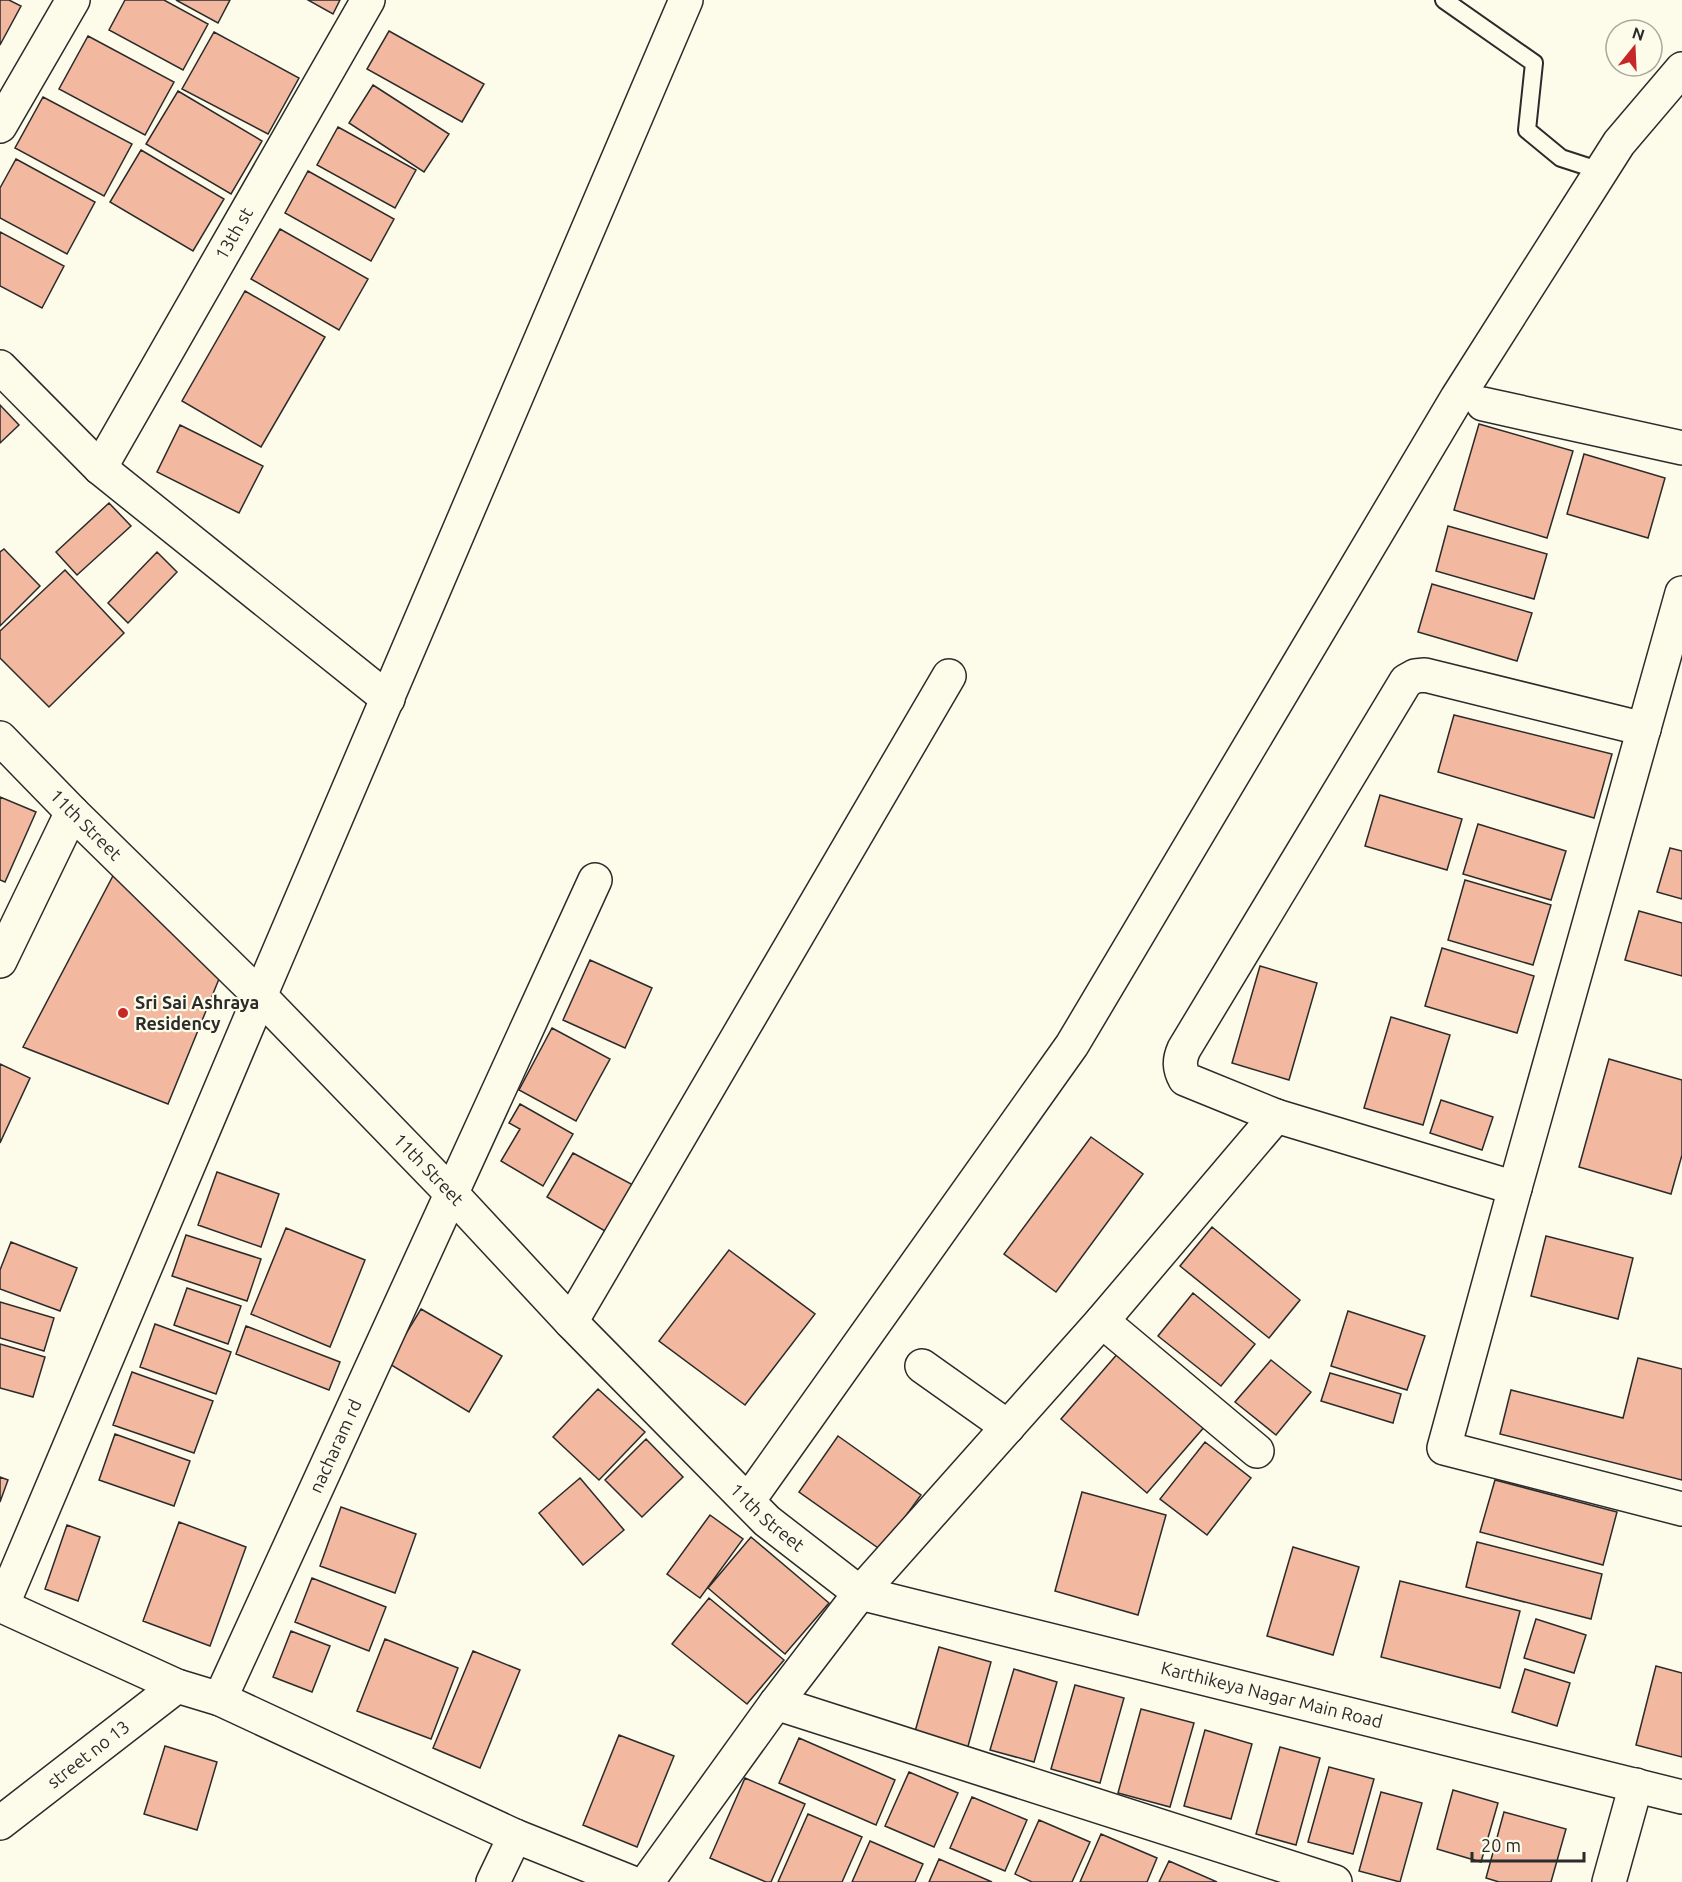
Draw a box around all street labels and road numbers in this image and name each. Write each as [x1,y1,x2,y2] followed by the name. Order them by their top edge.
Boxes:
[211,204,256,263] street label: 13th st
[47,785,126,864] street label: 11th Street
[390,1129,468,1209] street label: 11th Street
[305,1396,365,1496] street label: nacharam rd
[727,1479,808,1555] street label: 11th Street
[1159,1657,1385,1731] street label: Karthikeya Nagar Main Road
[43,1716,133,1792] street label: street no 13

